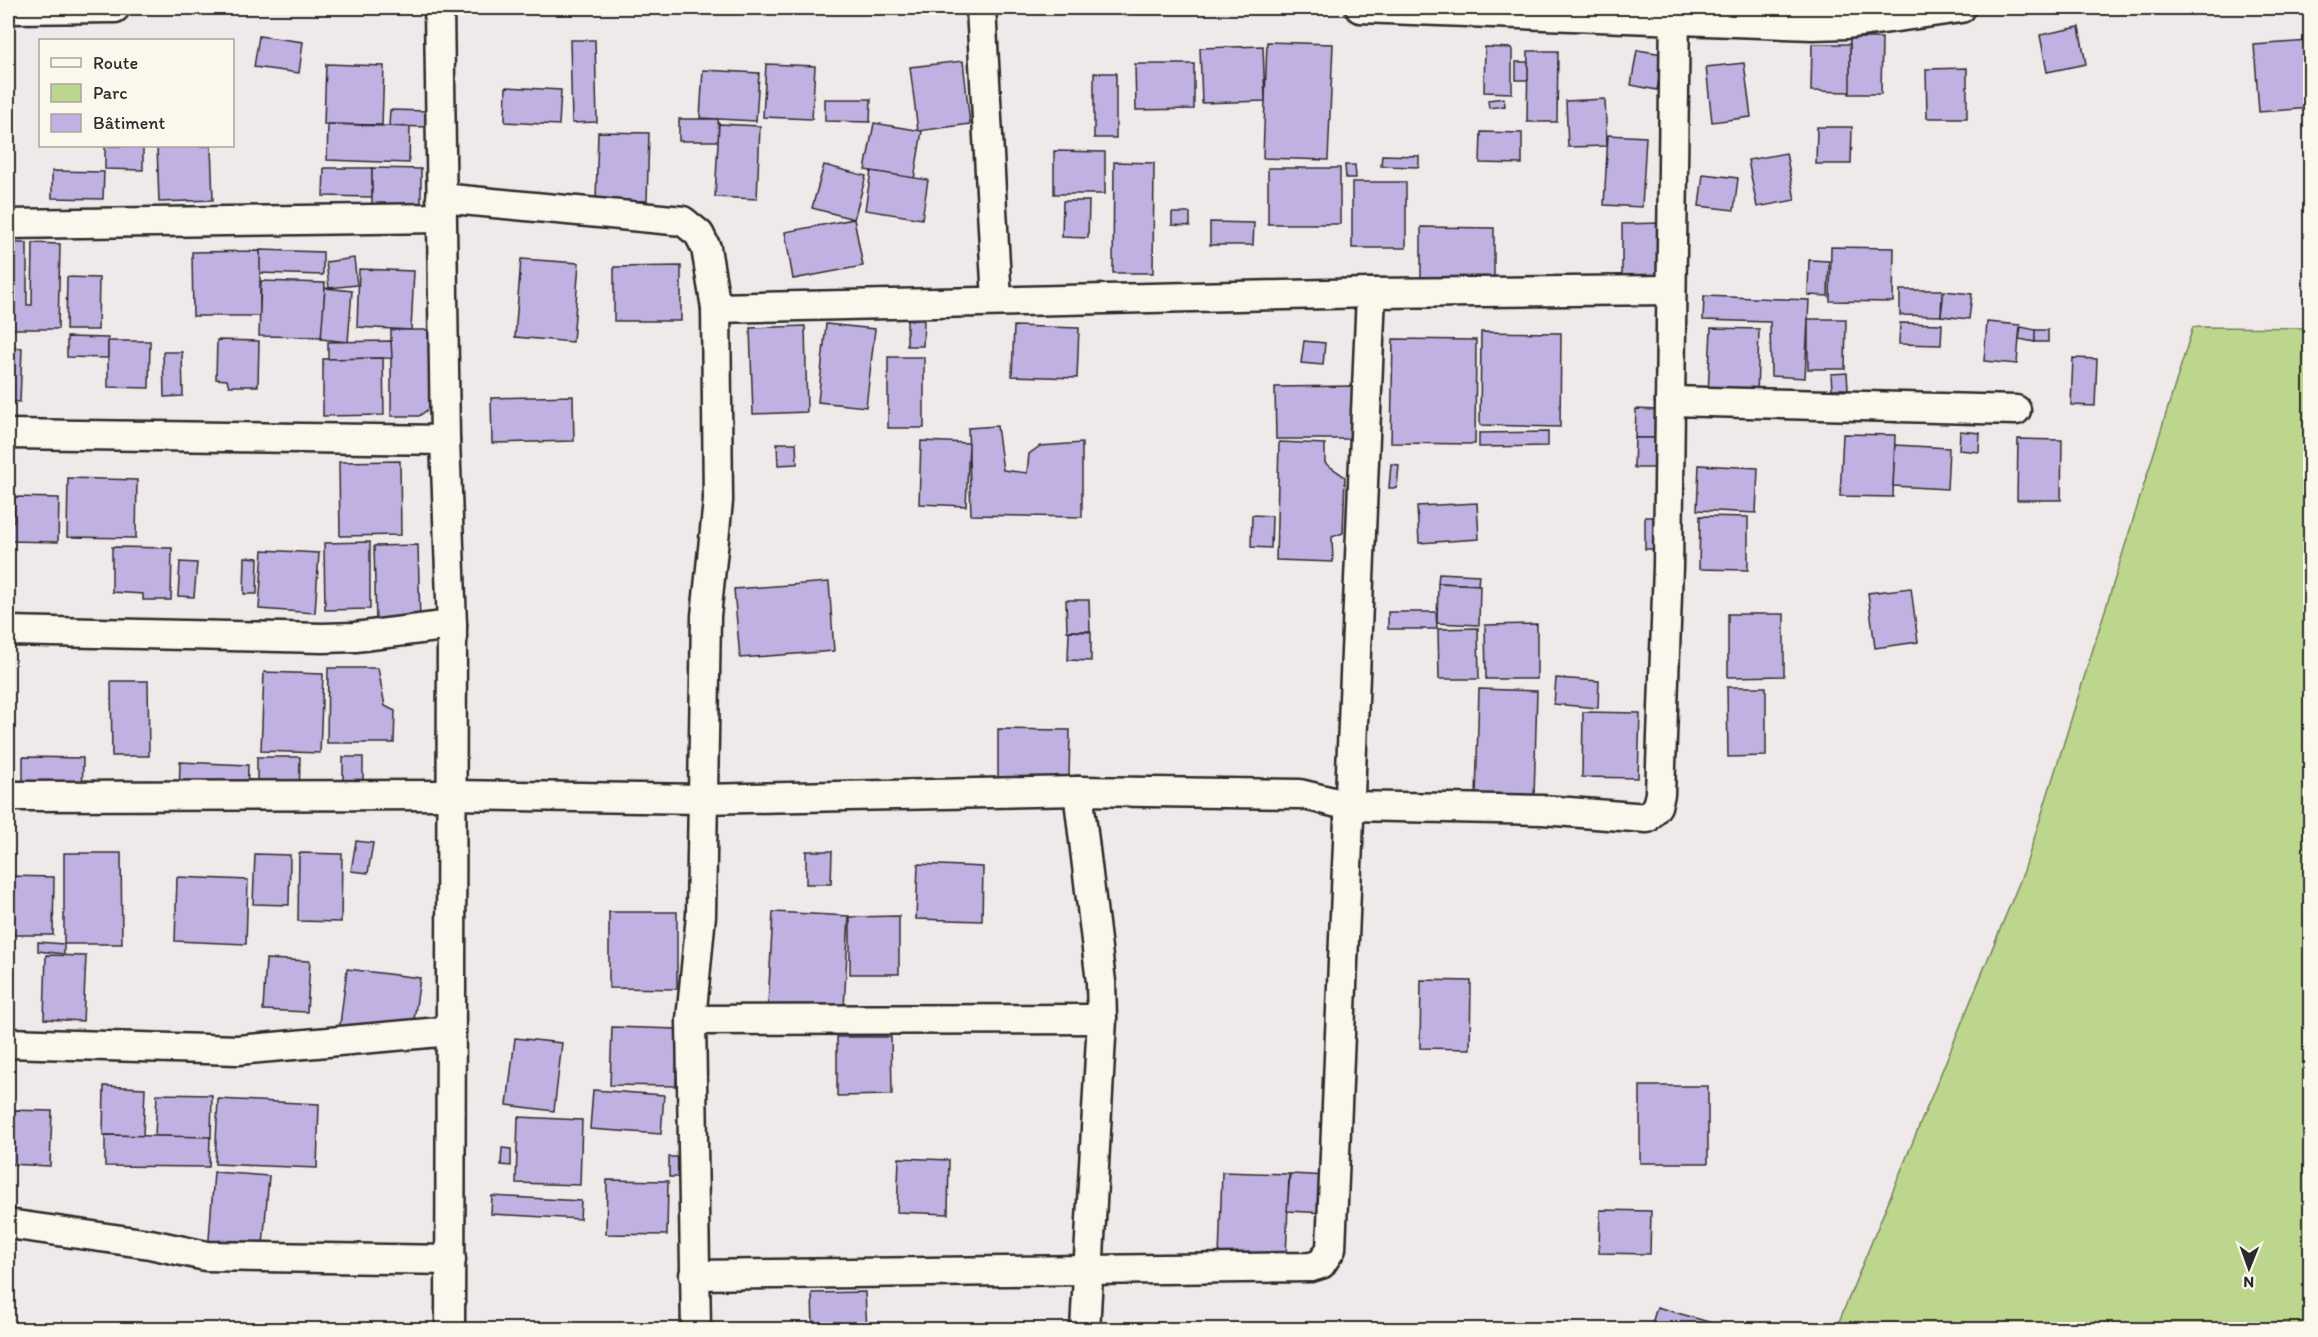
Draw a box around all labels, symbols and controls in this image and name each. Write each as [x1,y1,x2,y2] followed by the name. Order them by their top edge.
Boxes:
[39,39,234,147] legend
[93,52,138,74] text: Route
[93,82,127,104] text: Parc
[93,112,166,134] text: Bâtiment
[2219,1238,2279,1298] north arrow
[2243,1273,2254,1292] text: N

